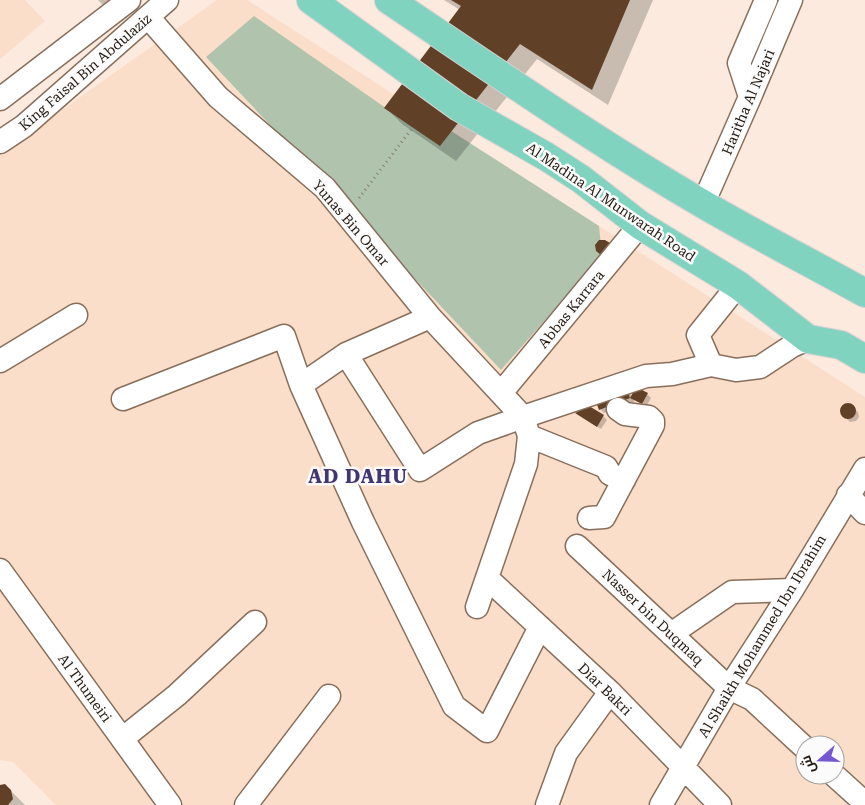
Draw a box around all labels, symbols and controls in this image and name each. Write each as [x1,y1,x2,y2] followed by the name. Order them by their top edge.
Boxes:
[16,10,155,134] street label: King Faisal Bin Abdulaziz
[719,46,778,157] street label: Haritha Al Najari
[524,139,698,265] street label: Al Madina Al Munwarah Road
[310,177,393,269] street label: Yunas Bin Omar
[535,267,607,351] street label: Abbas Karrara
[308,465,408,488] district label: AD DAHU
[695,532,829,740] street label: Al Shaikh Mohammed Ibn Ibrahim
[599,566,707,668] street label: Nasser bin Duqmaq
[55,651,115,725] street label: Al Thumeiri
[575,660,635,719] street label: Diar Bakri
[795,735,845,785] north arrow
[797,753,819,776] text: ش

